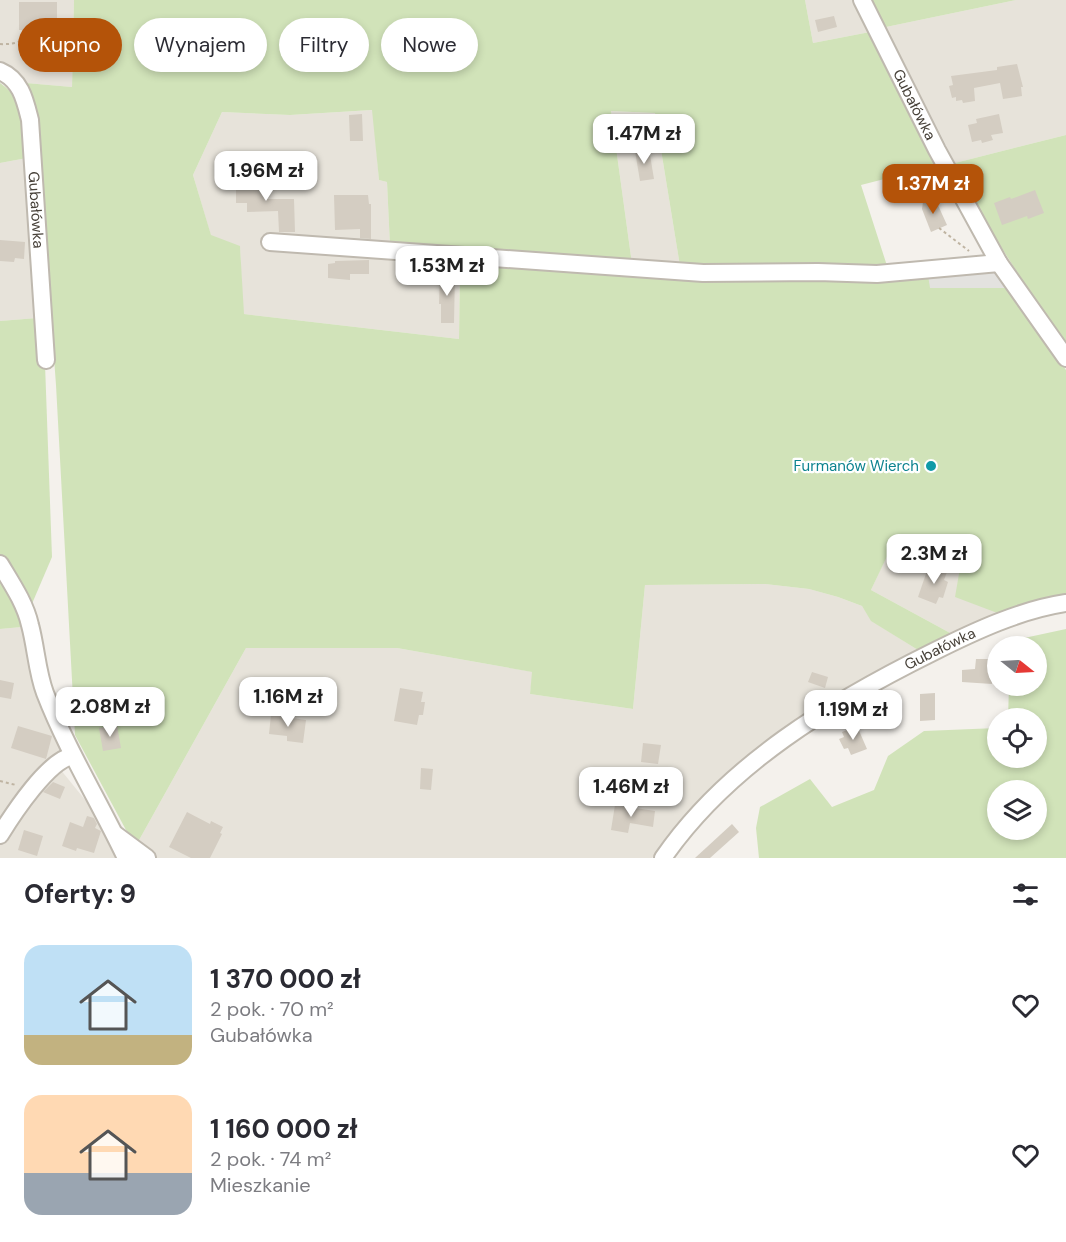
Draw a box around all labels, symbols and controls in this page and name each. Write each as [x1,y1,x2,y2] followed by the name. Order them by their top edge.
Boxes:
[18,18,122,72] chip: Kupno
[134,18,267,72] chip: Wynajem
[279,18,369,72] chip: Filtry
[381,18,478,72] chip: Nowe
[888,66,941,144] street label: Gubałówka
[582,114,706,165] pin: 1.47M zł
[607,120,681,146] text: 1.47M zł
[204,151,328,202] pin: 1.96M zł
[228,157,304,183] text: 1.96M zł
[871,164,995,215] pin: 1.37M zł
[896,170,970,196] text: 1.37M zł
[23,171,49,249] street label: Gubałówka
[385,246,509,297] pin: 1.53M zł
[410,252,484,278] text: 1.53M zł
[794,456,919,476] place label: Furmanów Wierch
[924,459,938,473] marker: Furmanów Wierch
[879,534,989,585] pin: 2.3M zł
[901,540,967,566] text: 2.3M zł
[901,623,979,675] street label: Gubałówka
[987,636,1047,696] north arrow
[987,636,1047,840] map controls
[226,677,350,728] pin: 1.16M zł
[253,683,323,709] text: 1.16M zł
[48,687,172,738] pin: 2.08M zł
[791,690,915,741] pin: 1.19M zł
[70,693,150,719] text: 2.08M zł
[818,696,888,722] text: 1.19M zł
[987,708,1047,768] button: locate
[569,767,693,818] pin: 1.46M zł
[593,773,669,799] text: 1.46M zł
[987,780,1047,840] button: layers
[24,877,136,911] text: Oferty: 9
[1009,878,1042,911] icon: filters
[210,962,361,996] text: 1 370 000 zł
[72,969,144,1041] icon: home
[1009,989,1042,1022] icon: heart
[210,996,334,1022] text: 2 pok. · 70 m²
[210,1022,313,1048] text: Gubałówka
[210,1112,357,1146] text: 1 160 000 zł
[72,1119,144,1191] icon: home
[1009,1139,1042,1172] icon: heart
[210,1146,331,1172] text: 2 pok. · 74 m²
[210,1172,311,1198] text: Mieszkanie

